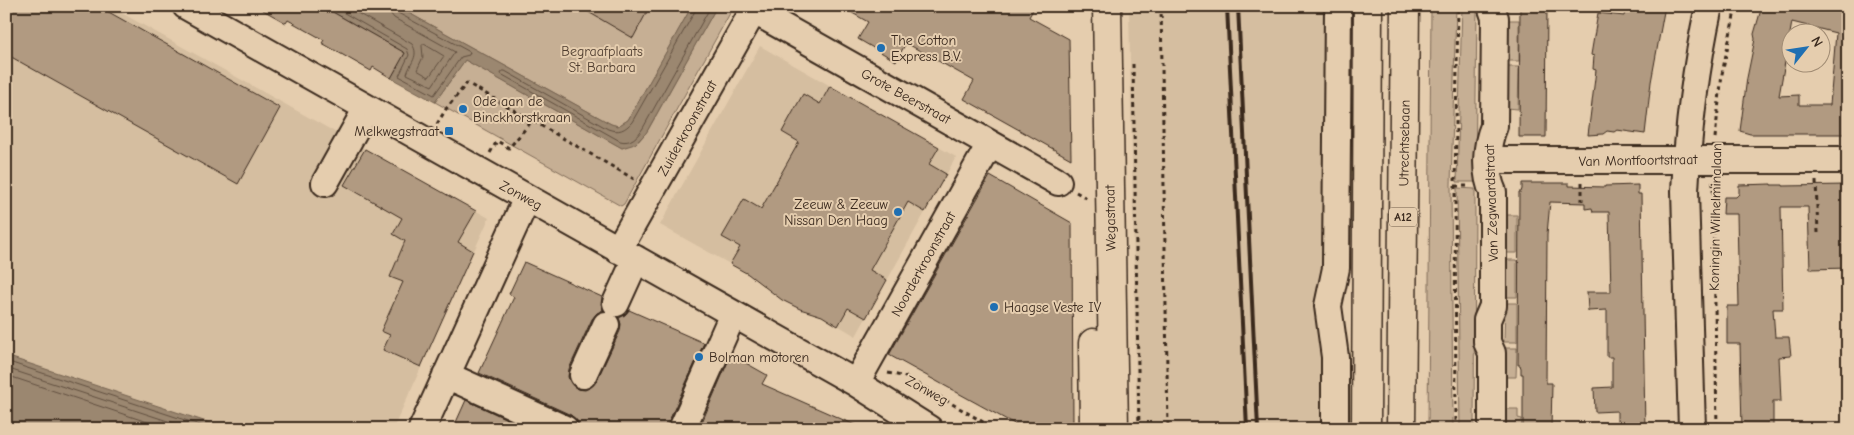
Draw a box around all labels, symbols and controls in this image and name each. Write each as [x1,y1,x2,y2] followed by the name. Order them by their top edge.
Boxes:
[1782,22,1832,72] north arrow
[891,32,961,65] place label: The Cotton Express B.V.
[1807,34,1826,50] text: N
[875,42,887,54] marker: The Cotton Express B.V.
[561,43,643,76] park label: Begraafplaats St. Barbara
[858,65,954,129] street label: Grote Beerstraat
[654,77,721,179] street label: Zuiderkroonstraat
[473,93,571,126] place label: Ode aan de Binckhorstkraan
[1395,100,1414,187] street label: Utrechtsebaan
[457,103,469,115] marker: Ode aan de Binckhorstkraan
[354,123,440,140] place label: Melkwegstraat
[443,125,455,137] marker: Melkwegstraat
[1481,143,1502,262] street label: Van Zegwaardstraat
[1706,143,1725,291] street label: Koningin Wilhelminalaan
[1578,151,1699,170] street label: Van Montfoortstraat
[497,177,545,214] street label: Zonweg
[1101,184,1120,251] street label: Wegastraat
[784,196,889,229] place label: Zeeuw & Zeeuw Nissan Den Haag
[892,206,904,218] marker: Zeeuw & Zeeuw Nissan Den Haag
[888,208,960,320] street label: Noorderkroonstraat
[1389,208,1417,226] road number: A12
[1004,299,1102,316] place label: Haagse Veste IV
[988,301,1000,313] marker: Haagse Veste IV
[709,349,809,366] place label: Bolman motoren
[693,351,705,363] marker: Bolman motoren
[903,372,951,409] street label: Zonweg

